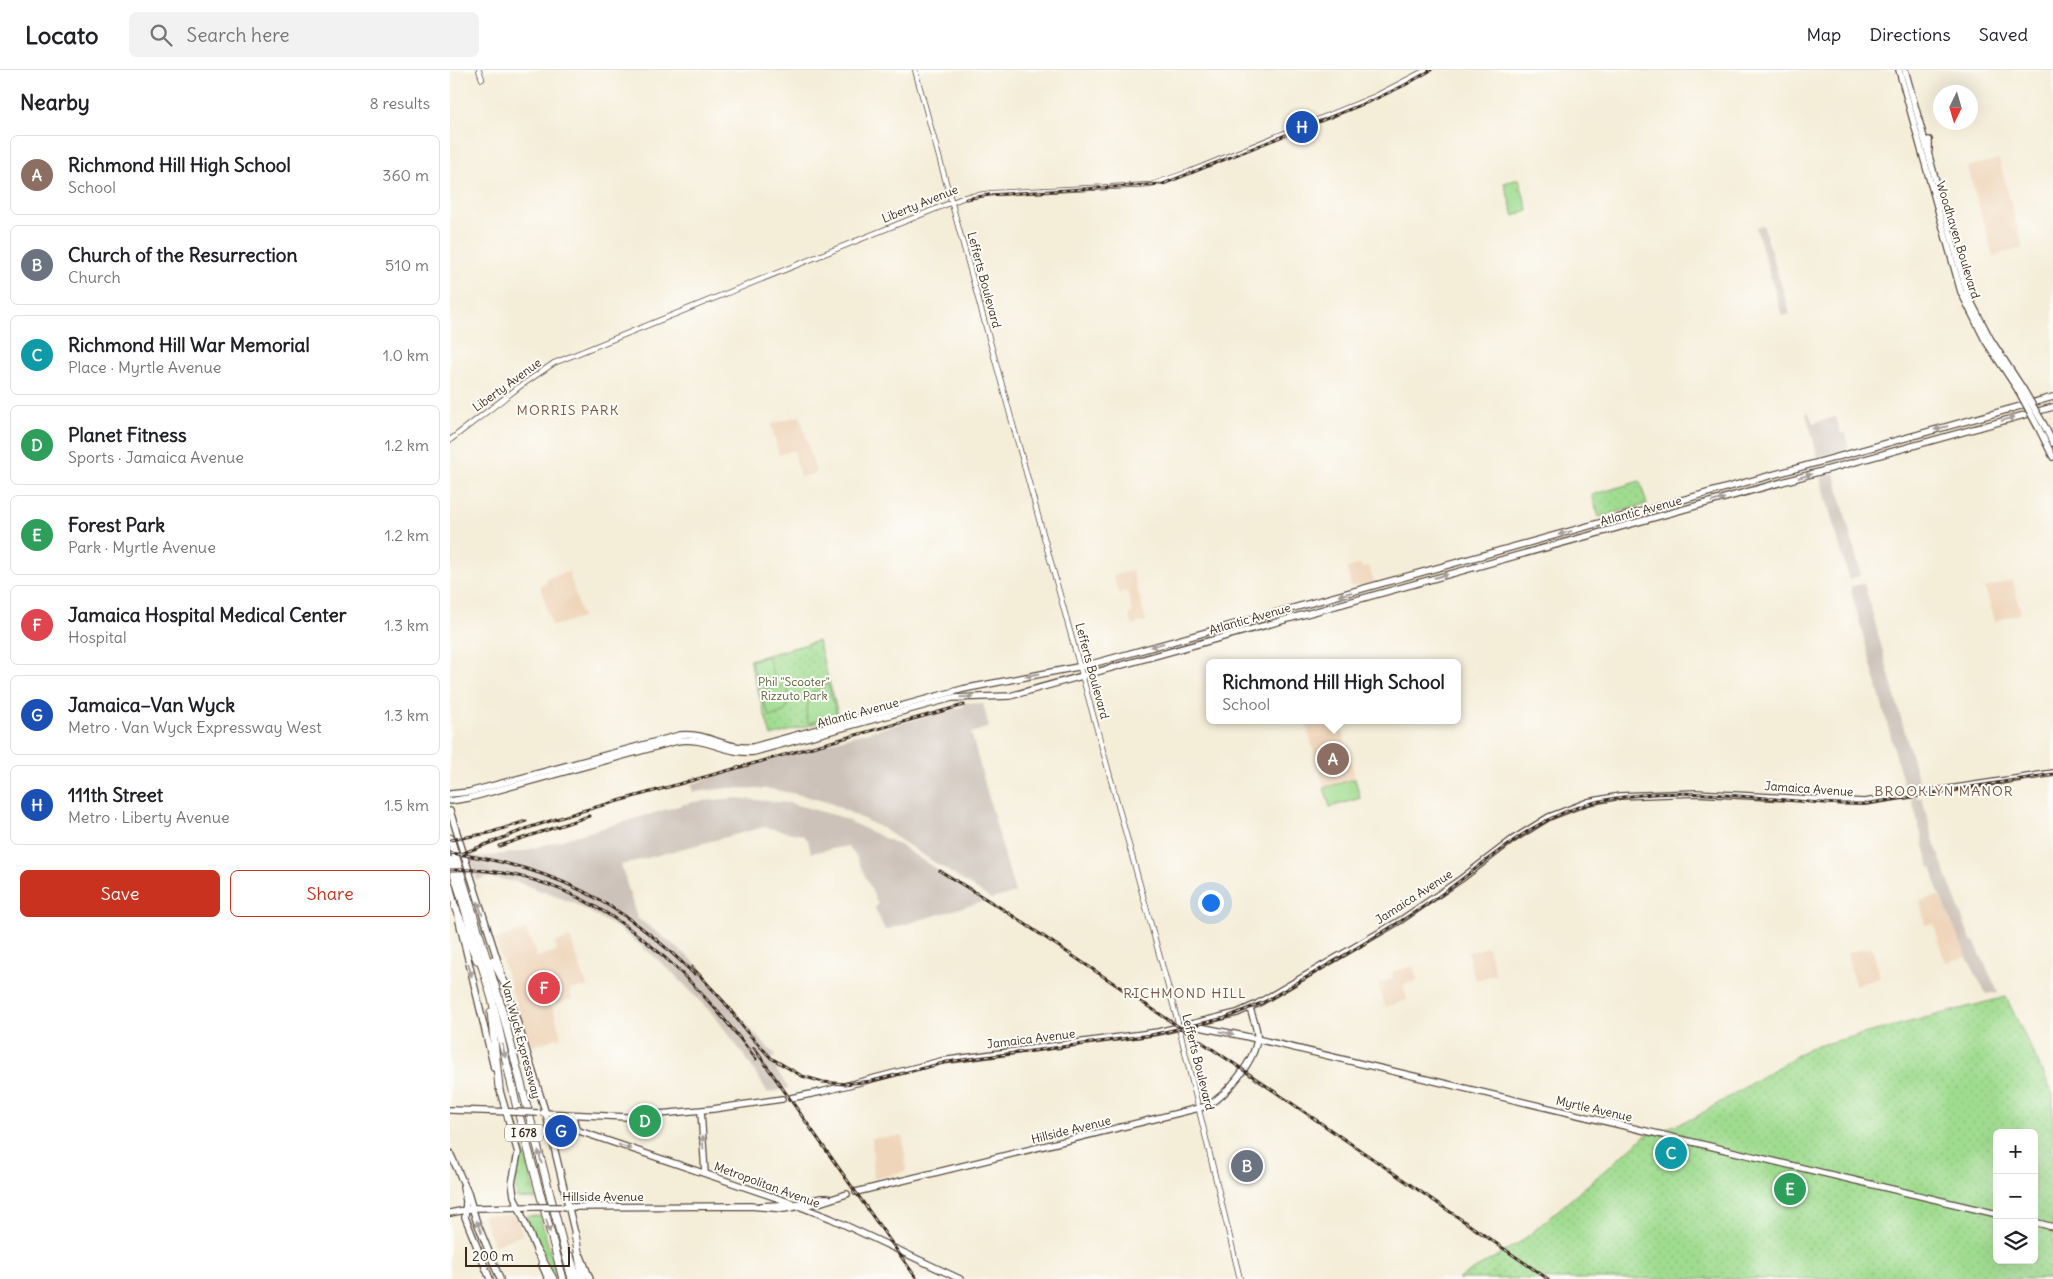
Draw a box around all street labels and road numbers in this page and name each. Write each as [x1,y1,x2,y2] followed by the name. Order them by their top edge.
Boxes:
[1933,179,1984,300] street label: Woodhaven Boulevard
[879,181,960,226] street label: Liberty Avenue
[964,230,1005,330] street label: Lefferts Boulevard
[469,355,544,415] street label: Liberty Avenue
[1598,492,1683,529] street label: Atlantic Avenue
[1207,600,1292,637] street label: Atlantic Avenue
[1072,621,1113,721] street label: Lefferts Boulevard
[815,694,900,731] street label: Atlantic Avenue
[1764,778,1854,799] street label: Jamaica Avenue
[1372,866,1455,927] street label: Jamaica Avenue
[499,980,544,1100] street label: Van Wyck Expressway
[1179,1012,1218,1112] street label: Lefferts Boulevard
[986,1026,1076,1051] street label: Jamaica Avenue
[1555,1092,1634,1125] street label: Myrtle Avenue
[1030,1112,1112,1147] street label: Hillside Avenue
[505,1124,543,1142] road number: I 678
[712,1158,822,1211] street label: Metropolitan Avenue
[562,1189,644,1204] street label: Hillside Avenue

